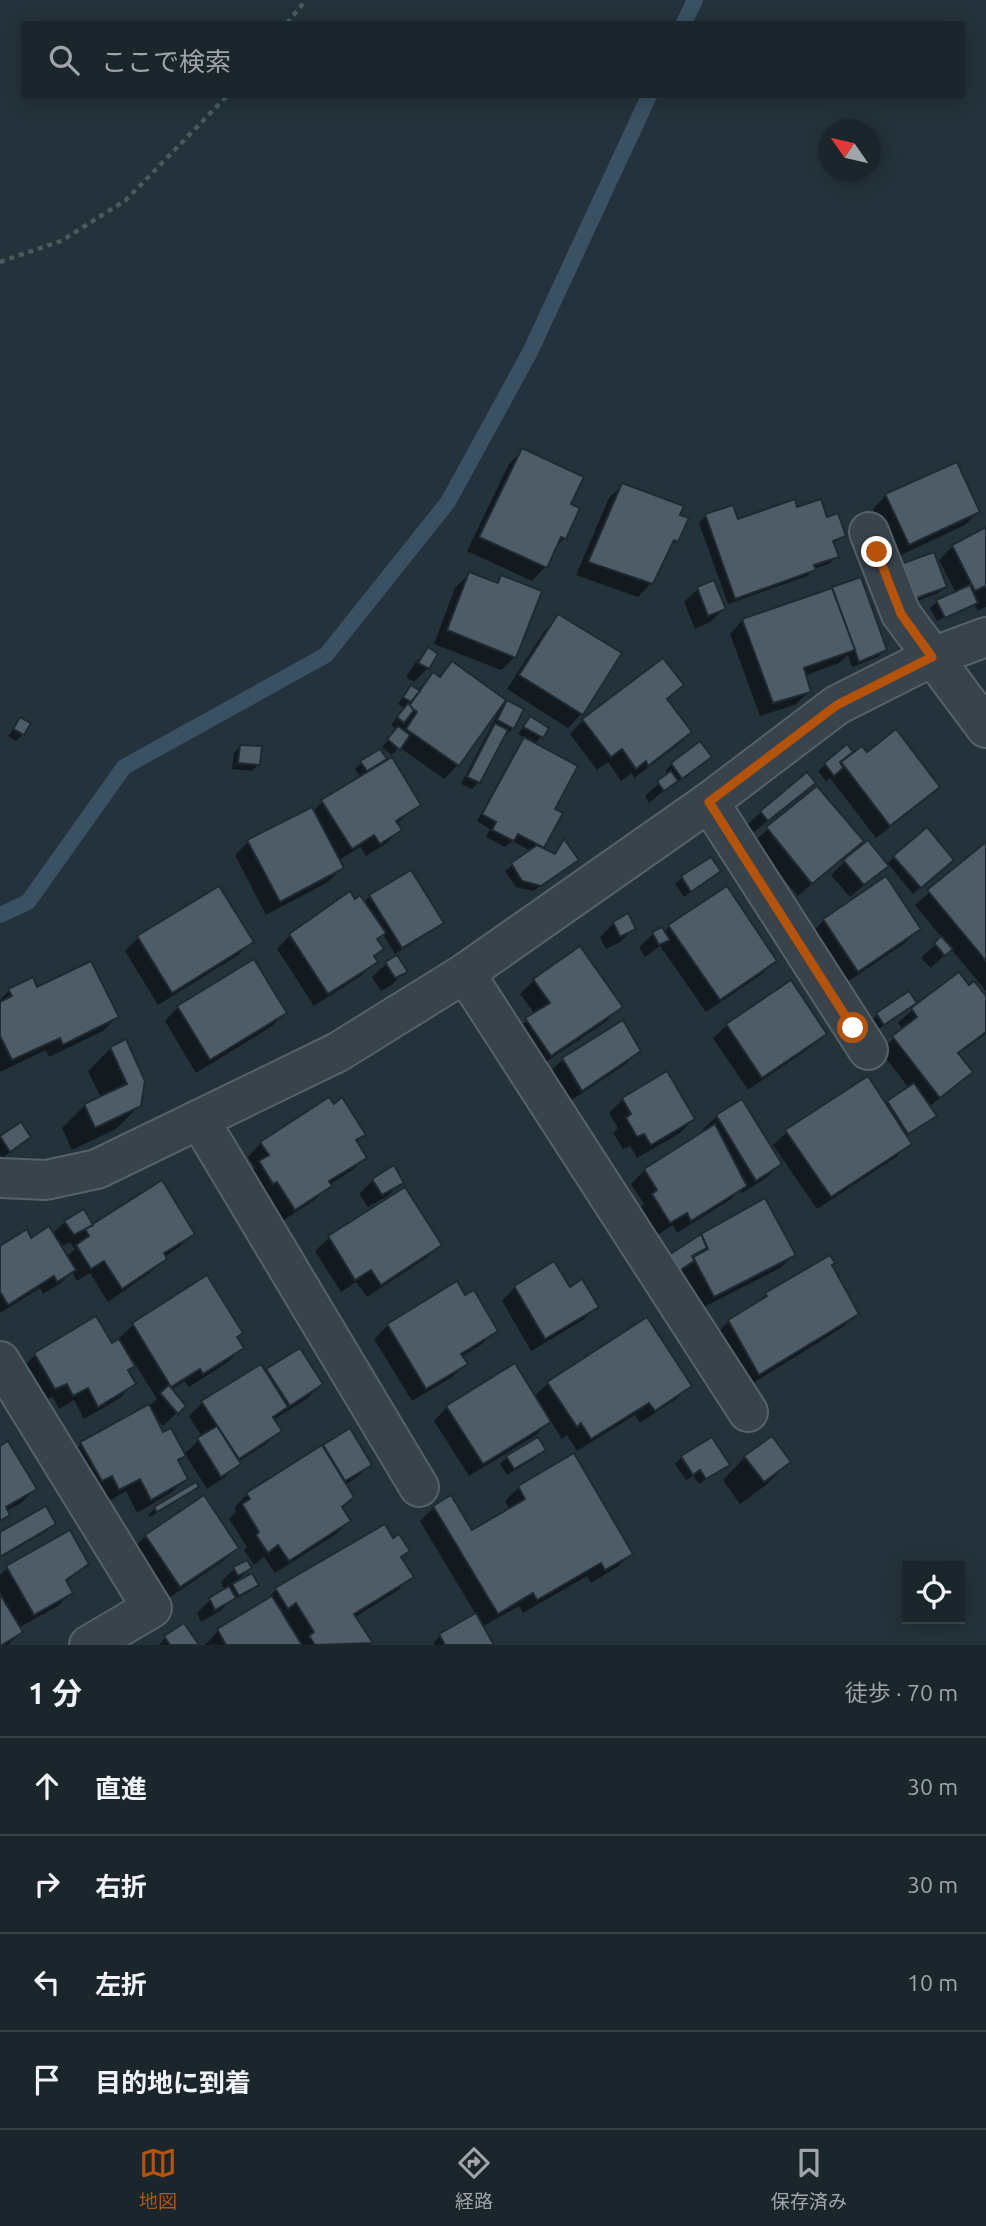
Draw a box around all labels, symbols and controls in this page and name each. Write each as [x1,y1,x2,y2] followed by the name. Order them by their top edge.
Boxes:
[21,21,965,98] search box
[45,41,83,79] icon: search
[101,47,231,76] text: ここで検索
[818,119,881,182] north arrow
[861,536,892,567] route end
[837,1012,868,1043] route start
[902,1561,965,1624] map controls
[902,1561,965,1624] button: locate
[28,1676,82,1710] text: 1 分
[845,1680,958,1705] text: 徒歩 · 70 m
[28,1767,66,1805] icon: ahead
[95,1774,147,1803] text: 直進
[907,1774,958,1799] text: 30 m
[28,1865,66,1903] icon: right
[95,1872,147,1901] text: 右折
[907,1872,958,1897] text: 30 m
[28,1963,66,2001] icon: left
[95,1970,147,1999] text: 左折
[907,1970,958,1995] text: 10 m
[28,2061,66,2099] icon: arrive
[95,2068,251,2097] text: 目的地に到着
[139,2144,177,2213] tab: 地図
[455,2144,493,2213] tab: 経路
[771,2144,847,2213] tab: 保存済み

